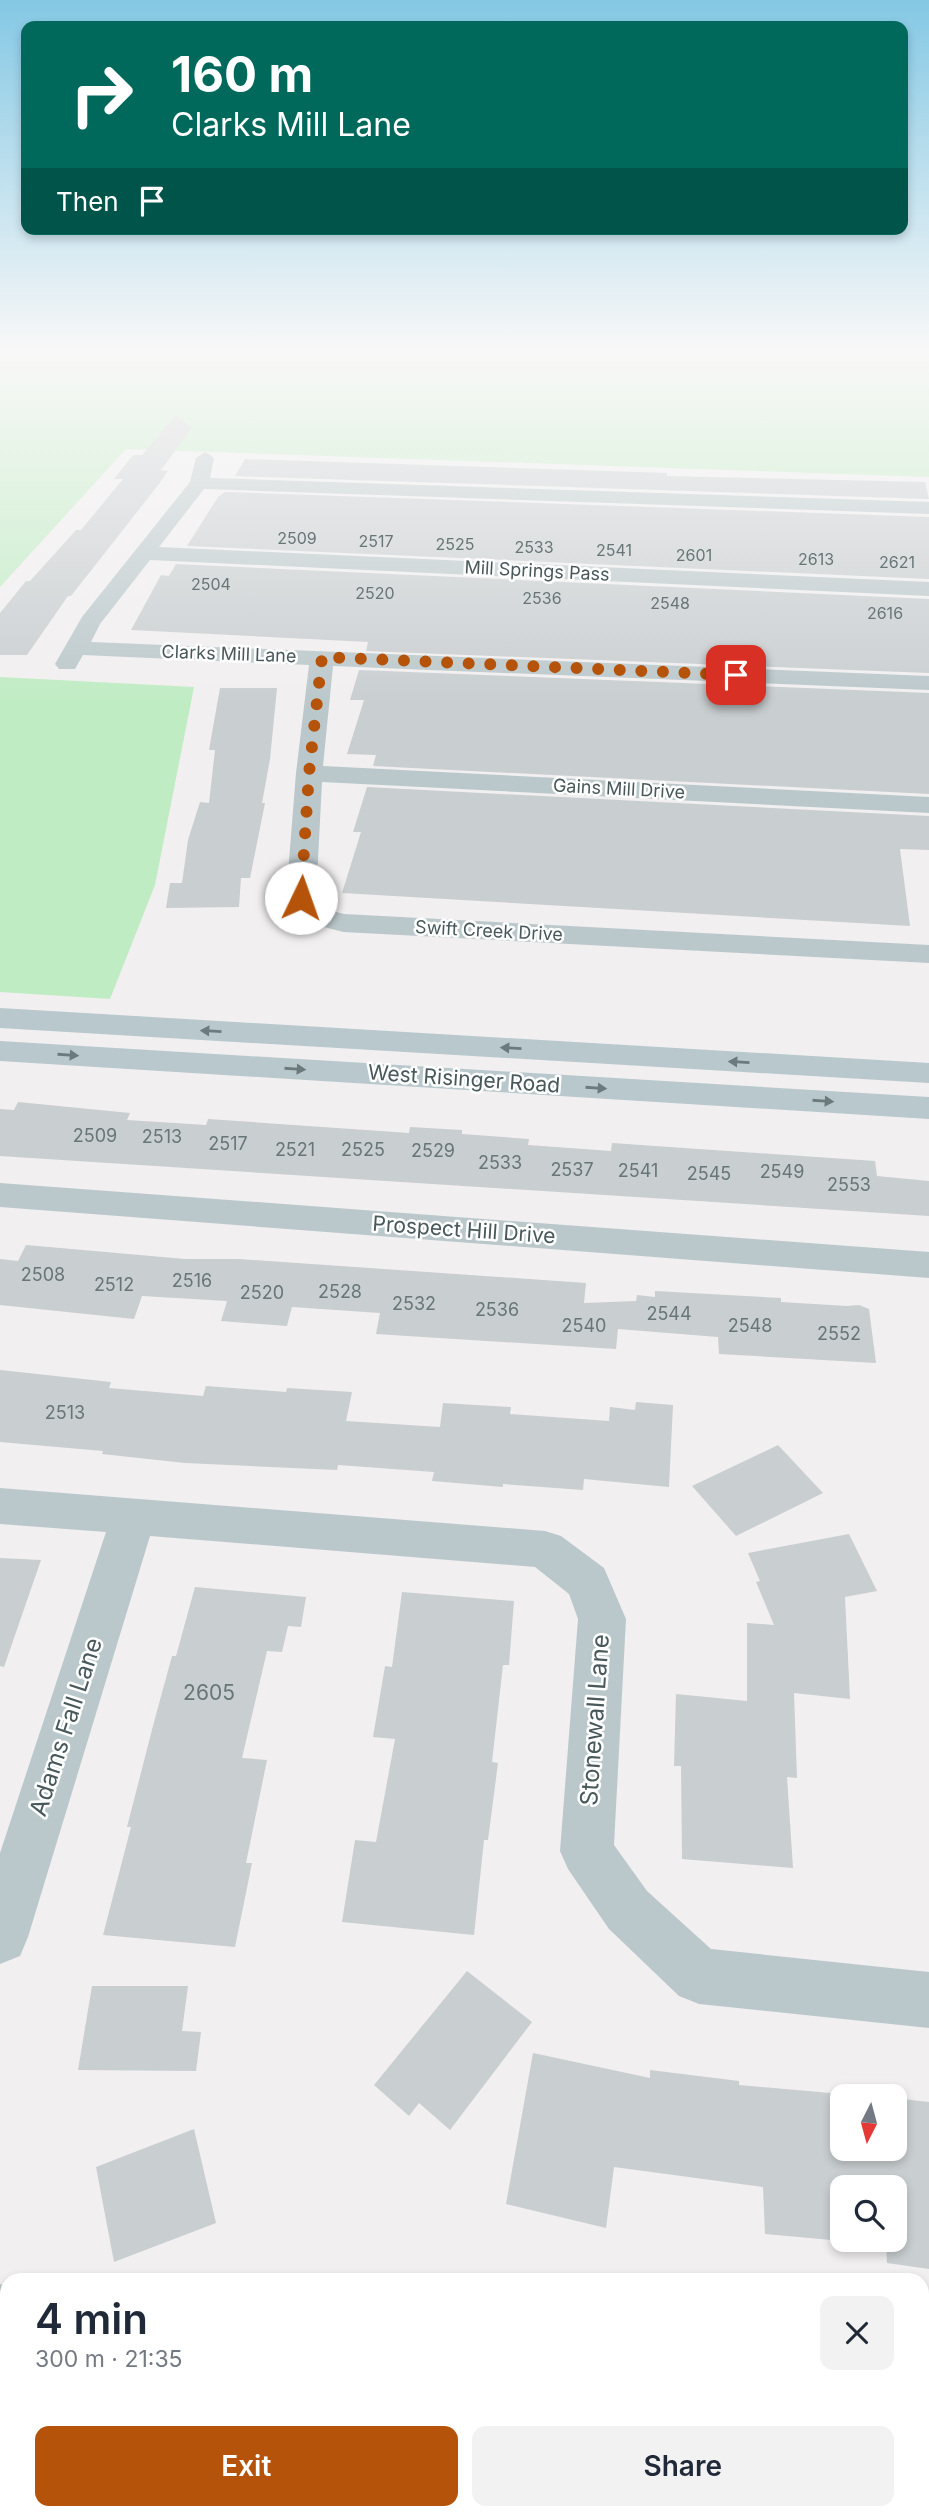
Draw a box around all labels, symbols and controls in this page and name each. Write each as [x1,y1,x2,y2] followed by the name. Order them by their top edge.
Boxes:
[171,45,313,104] text: 160 m
[56,49,147,140] icon: right
[171,105,411,144] text: Clarks Mill Lane
[133,182,171,220] icon: arrive
[56,186,119,217] text: Then
[277,528,317,548] house number: 2509
[358,531,394,551] house number: 2517
[436,534,474,554] house number: 2525
[514,537,554,557] house number: 2533
[596,540,632,560] house number: 2541
[676,545,712,565] house number: 2601
[798,549,834,569] house number: 2613
[879,552,915,572] house number: 2621
[464,556,610,585] street label: Mill Springs Pass
[191,574,231,594] house number: 2504
[355,583,395,603] house number: 2520
[522,588,562,608] house number: 2536
[650,593,690,613] house number: 2548
[867,603,903,623] house number: 2616
[161,641,297,666] street label: Clarks Mill Lane
[706,645,766,705] pin
[717,656,755,694] icon: arrive
[552,775,686,802] street label: Gains Mill Drive
[264,861,338,935] position arrow
[415,916,563,945] street label: Swift Creek Drive
[200,1025,222,1036] one-way arrow
[500,1043,522,1054] one-way arrow
[57,1050,79,1061] one-way arrow
[727,1056,749,1067] one-way arrow
[367,1059,561,1098] street label: West Risinger Road
[284,1064,306,1075] one-way arrow
[585,1082,607,1093] one-way arrow
[812,1096,834,1107] one-way arrow
[73,1125,117,1146] house number: 2509
[142,1126,182,1147] house number: 2513
[208,1133,248,1154] house number: 2517
[275,1139,315,1160] house number: 2521
[341,1139,385,1160] house number: 2525
[411,1140,455,1161] house number: 2529
[478,1152,522,1173] house number: 2533
[550,1159,594,1180] house number: 2537
[618,1160,658,1181] house number: 2541
[760,1161,804,1182] house number: 2549
[687,1163,731,1184] house number: 2545
[827,1174,871,1195] house number: 2553
[372,1211,556,1248] street label: Prospect Hill Drive
[21,1264,65,1285] house number: 2508
[172,1270,212,1291] house number: 2516
[94,1274,134,1295] house number: 2512
[318,1281,362,1302] house number: 2528
[240,1282,284,1303] house number: 2520
[392,1293,436,1314] house number: 2532
[475,1299,519,1320] house number: 2536
[646,1303,692,1324] house number: 2544
[562,1315,606,1336] house number: 2540
[728,1315,772,1336] house number: 2548
[817,1323,861,1344] house number: 2552
[45,1402,85,1423] house number: 2513
[574,1633,615,1807] street label: Stonewall Lane
[23,1634,108,1820] street label: Adams Fall Lane
[183,1680,235,1705] house number: 2605
[830,2084,906,2161] north arrow
[830,2084,907,2252] map controls
[830,2175,907,2252] button: search
[35,2293,148,2344] text: 4 min
[820,2296,894,2370] button: close
[35,2345,183,2373] text: 300 m · 21:35
[35,2426,458,2506] button: Exit
[472,2426,894,2506] button: Share

